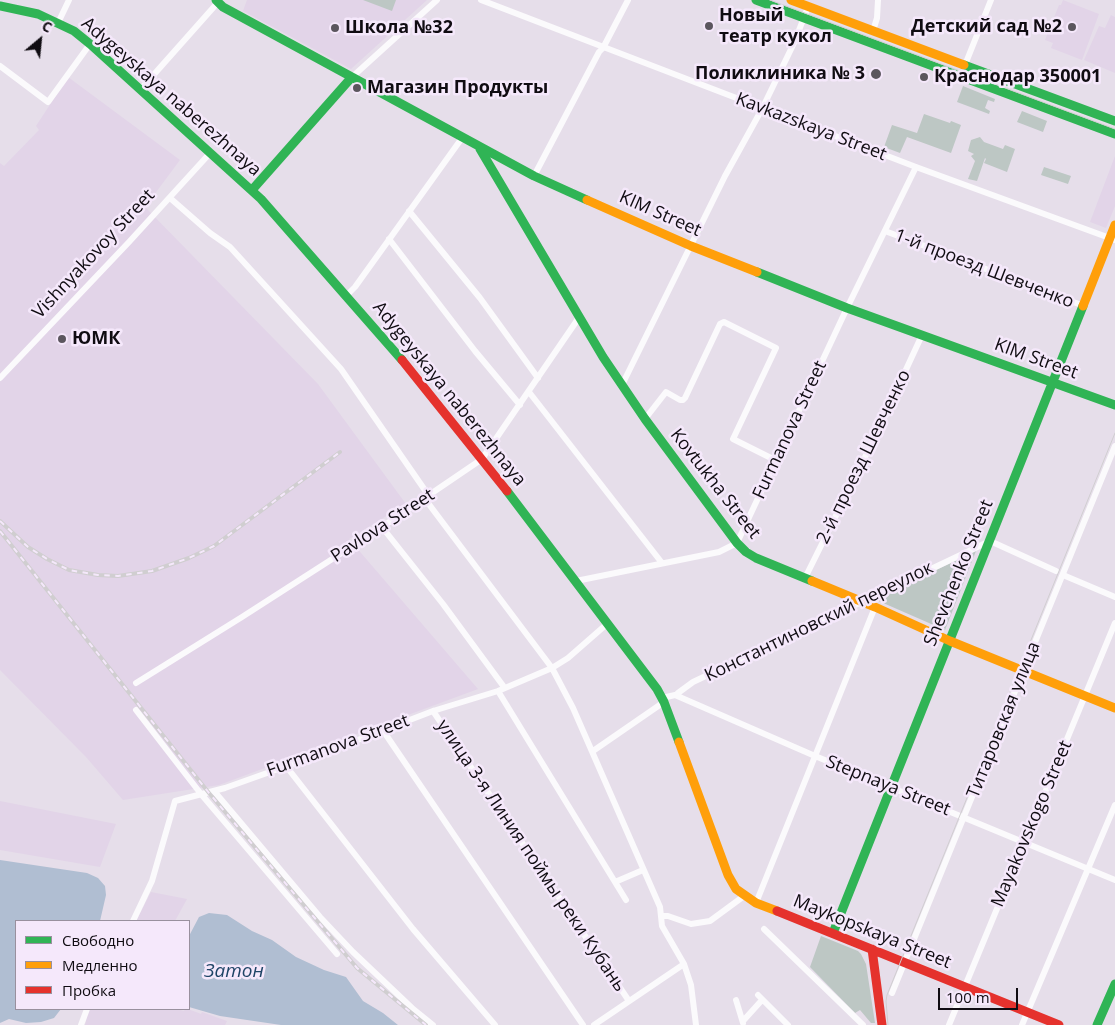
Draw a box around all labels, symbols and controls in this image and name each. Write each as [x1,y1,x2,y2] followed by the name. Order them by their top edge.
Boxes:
[719,5,832,48] place label: Новый театр кукол
[77,13,265,181] street label: Adygeyskaya naberezhnaya
[15,15,65,65] north arrow
[39,16,56,37] text: С
[911,16,1062,38] place label: Детский сад №2
[345,17,453,39] place label: Школа №32
[703,20,715,32] marker: Новый театр кукол
[1066,21,1078,33] marker: Детский сад №2
[329,22,341,34] marker: Школа №32
[695,63,865,85] place label: Поликлиника № 3
[934,66,1101,88] place label: Краснодар 350001
[869,67,883,81] marker: Поликлиника № 3
[918,71,930,83] marker: Краснодар 350001
[367,77,548,99] place label: Магазин Продукты
[351,82,363,94] marker: Магазин Продукты
[732,88,890,166] street label: Kavkazskaya Street
[28,185,160,323] street label: Vishnyakovoy Street
[616,186,704,242] street label: KIM Street
[891,225,1077,313] street label: 1-й проезд Шевченко
[368,297,530,491] street label: Adygeyskaya naberezhnaya
[72,328,120,350] place label: ЮМК
[56,333,68,345] marker: ЮМК
[991,334,1081,384] street label: KIM Street
[748,357,832,503] street label: Furmanova Street
[813,367,915,547] street label: 2-й проезд Шевченко
[665,425,765,543] street label: Kovtukha Street
[327,484,439,568] street label: Pavlova Street
[920,497,998,649] street label: Shevchenko Street
[701,557,937,687] street label: Константиновский переулок
[963,639,1045,801] street label: Титаровская улица
[264,710,412,782] street label: Furmanova Street
[432,716,630,996] street label: улица 3-я Линия поймы реки Кубань
[987,737,1077,911] street label: Mayakovskogo Street
[823,751,953,821] street label: Stepnaya Street
[790,890,954,974] street label: Maykopskaya Street
[15,920,190,1010] legend
[62,930,134,950] text: Свободно
[62,955,138,975] text: Медленно
[204,961,264,983] water label: Затон
[940,978,1020,1010] scale bar
[62,980,116,1000] text: Пробка
[946,987,990,1007] text: 100 m

